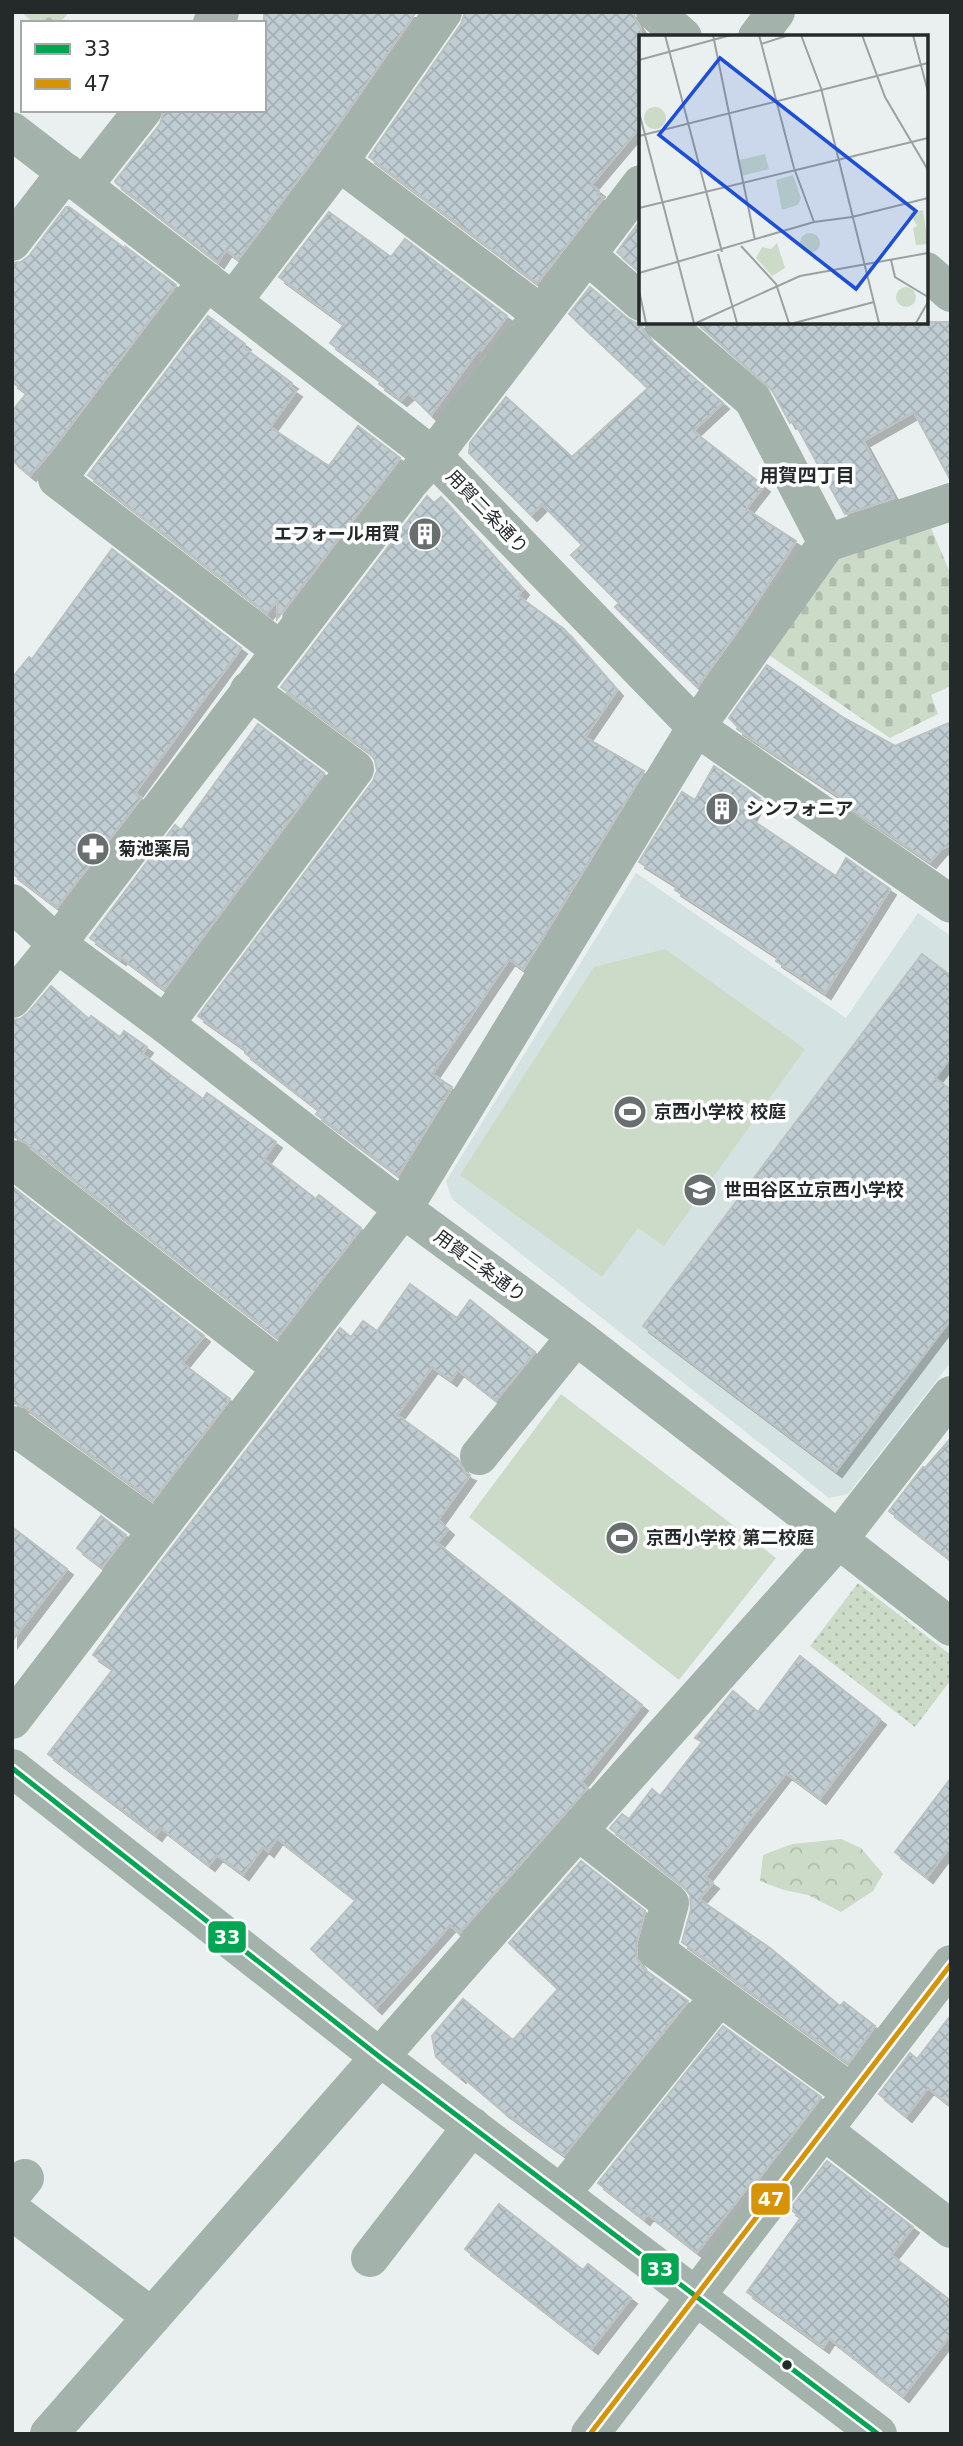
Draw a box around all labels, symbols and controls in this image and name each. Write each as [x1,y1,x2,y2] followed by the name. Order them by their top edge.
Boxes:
[21,21,266,112] legend
[639,35,928,324] inset map
[84,37,111,61] text: 33
[84,72,111,96] text: 47
[759,464,855,486] district label: 用賀四丁目
[442,466,532,558] street label: 用賀二条通り
[406,515,444,553] building icon: エフォール用賀
[274,523,400,544] place label: エフォール用賀
[703,790,741,828] building icon: シンフォニア
[746,798,853,819] place label: シンフォニア
[74,830,112,868] pharmacy icon: 菊池薬局
[118,838,190,859] place label: 菊池薬局
[611,1093,649,1131] sports icon: 京西小学校 校庭
[654,1101,786,1122] place label: 京西小学校 校庭
[681,1171,719,1209] school or university icon: 世田谷区立京西小学校
[724,1179,904,1200] place label: 世田谷区立京西小学校
[430,1225,530,1306] street label: 用賀三条通り
[603,1519,641,1557] sports icon: 京西小学校 第二校庭
[646,1527,814,1548] place label: 京西小学校 第二校庭
[207,1920,247,1954] line badge: 33
[214,1926,240,1948] text: 33
[750,2182,791,2216] line badge: 47
[758,2188,784,2210] text: 47
[640,2252,680,2286] line badge: 33
[647,2258,673,2280] text: 33
[780,2358,794,2372] unlabelled marker

